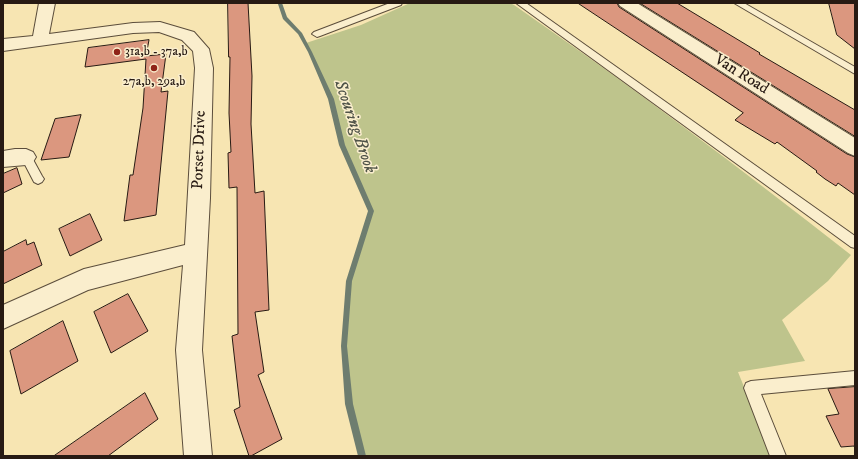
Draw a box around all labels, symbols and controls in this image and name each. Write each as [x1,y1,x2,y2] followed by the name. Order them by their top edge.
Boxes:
[125,44,188,60] place label: 31a,b - 37a,b
[112,47,122,57] marker: 31a,b - 37a,b
[710,51,772,99] street label: Van Road
[149,63,159,73] marker: 27a,b, 29a,b
[123,74,185,90] place label: 27a,b, 29a,b
[329,78,379,176] water label: Scouring Brook
[189,110,211,190] street label: Porset Drive

